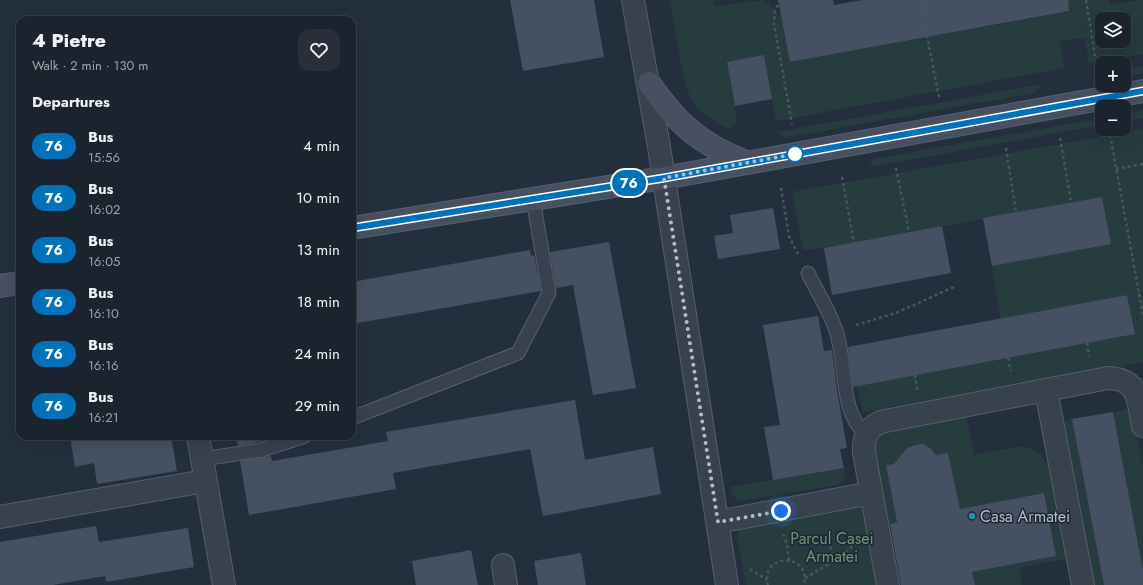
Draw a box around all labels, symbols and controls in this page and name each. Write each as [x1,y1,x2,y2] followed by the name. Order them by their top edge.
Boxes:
[1095,12,1131,136] map controls
[1095,12,1131,48] button: layers
[32,27,106,54] text: 4 Pietre
[298,29,340,71] button: heart
[32,56,148,75] text: Walk · 2 min · 130 m
[1095,56,1131,92] button: +
[32,91,110,113] text: Departures
[1095,100,1131,136] button: −
[88,126,113,148] text: Bus
[303,135,340,157] text: 4 min
[45,136,63,156] text: 76
[786,145,804,163] unlabelled marker
[88,148,120,167] text: 15:56
[611,170,647,196] line badge: 76
[620,173,638,193] text: 76
[88,178,113,200] text: Bus
[296,187,340,209] text: 10 min
[45,188,63,208] text: 76
[88,200,120,219] text: 16:02
[88,230,113,252] text: Bus
[297,239,340,261] text: 13 min
[45,240,63,260] text: 76
[88,252,120,271] text: 16:05
[88,282,113,304] text: Bus
[297,291,340,313] text: 18 min
[45,292,63,312] text: 76
[88,304,119,323] text: 16:10
[88,334,113,356] text: Bus
[295,343,340,365] text: 24 min
[45,344,63,364] text: 76
[88,356,119,375] text: 16:16
[88,386,113,408] text: Bus
[295,395,340,417] text: 29 min
[45,396,63,416] text: 76
[88,408,119,427] text: 16:21
[771,501,791,521] your location
[980,505,1070,528] place label: Casa Armatei
[967,511,977,521] marker: Casa Armatei
[790,527,874,568] park label: Parcul Casei Armatei

